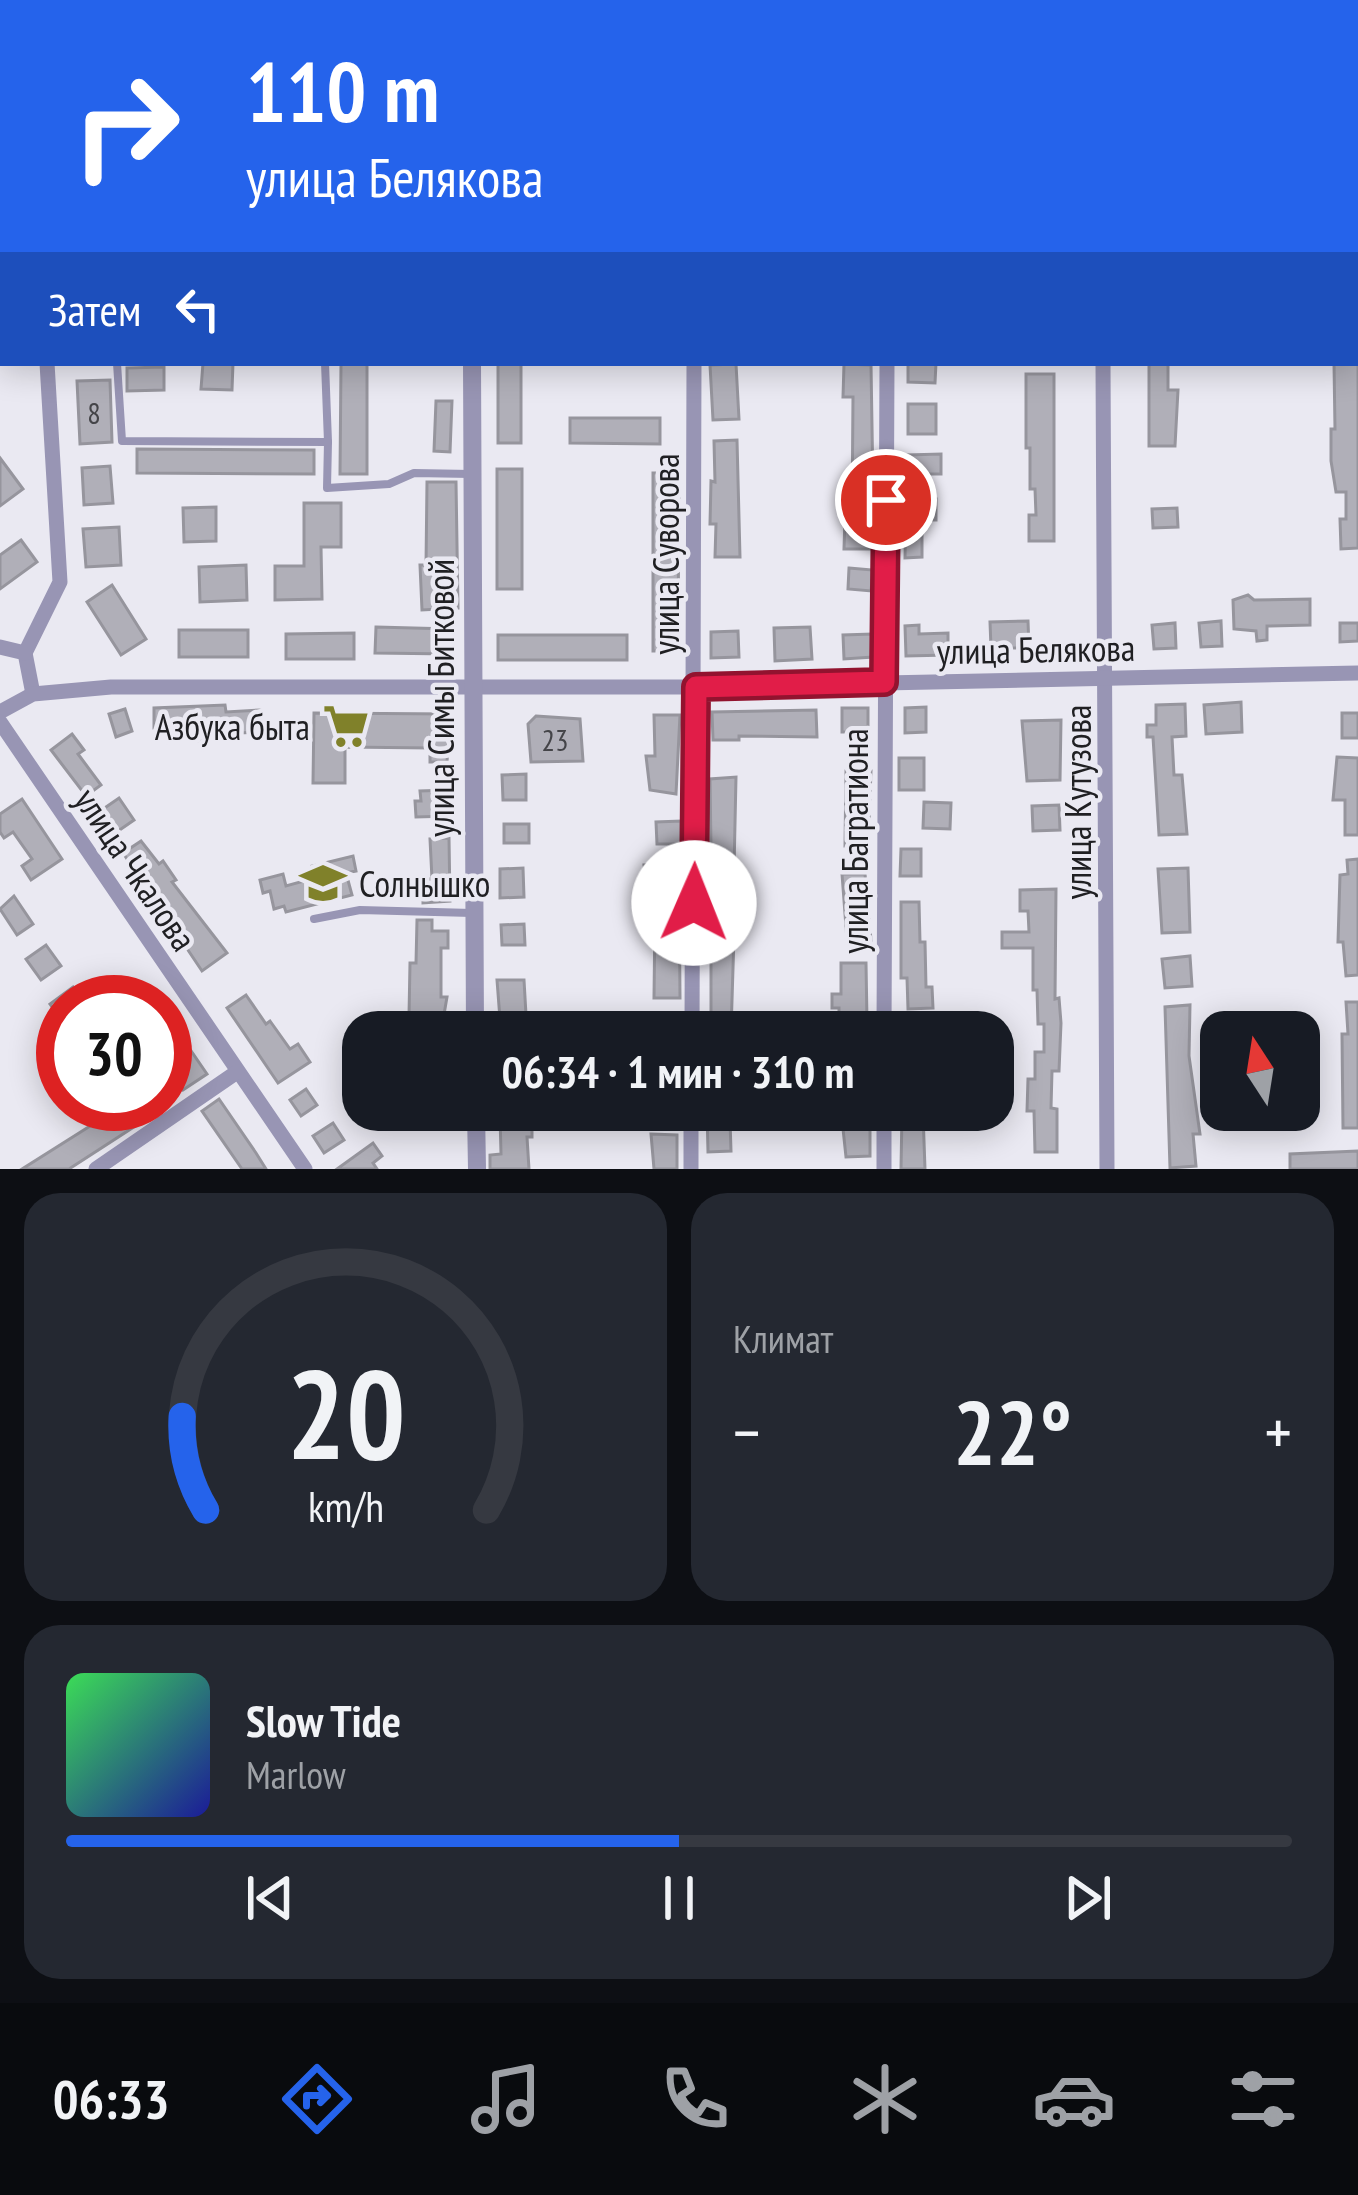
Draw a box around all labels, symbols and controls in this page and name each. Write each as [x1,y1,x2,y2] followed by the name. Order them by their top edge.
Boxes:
[246,36,439,145] text: 110 m
[48,48,204,204] icon: right
[246,142,544,212] text: улица Белякова
[165,276,231,342] icon: left
[48,280,141,338] text: Затем
[87,393,101,432] house number: 8
[835,449,937,551] pin
[642,453,689,655] street label: улица Суворова
[853,467,919,533] icon: arrive
[417,559,464,837] street label: улица Симы Битковой
[936,624,1136,674] street label: улица Белякова
[321,701,371,751] supermarket icon: Азбука быта
[155,703,310,750] place label: Азбука быта
[1054,705,1101,899] street label: улица Кутузова
[542,720,569,759] house number: 23
[831,728,878,954] street label: улица Багратиона
[64,779,208,959] street label: улица Чкалова
[631,840,757,966] position arrow
[298,858,348,908] school or university icon: Солнышко
[359,860,490,907] place label: Солнышко
[36,975,192,1131] speed limit sign: 30
[1200,1011,1320,1131] north arrow
[1200,1011,1320,1131] map controls
[502,1042,854,1100] text: 06:34 · 1 мин · 310 m
[733,1313,833,1364] text: Климат
[286,1332,405,1493] text: 20
[953,1373,1072,1490] text: 22°
[733,1389,760,1474] text: −
[1265,1389,1292,1474] text: +
[307,1478,384,1534] text: km/h
[246,1691,401,1749] text: Slow Tide
[246,1749,346,1800] text: Marlow
[237,1865,303,1931] icon: previous
[646,1865,712,1931] icon: pause
[1055,1865,1121,1931] icon: next
[275,2057,359,2141] icon: directions
[464,2057,548,2141] icon: music
[653,2057,737,2141] icon: phone
[843,2057,927,2141] icon: climate
[1032,2057,1116,2141] icon: car
[1221,2057,1305,2141] icon: filters
[53,2064,169,2134] text: 06:33

